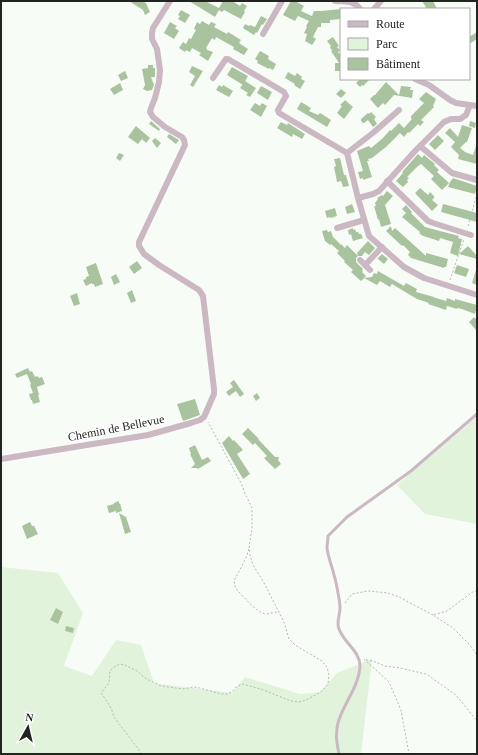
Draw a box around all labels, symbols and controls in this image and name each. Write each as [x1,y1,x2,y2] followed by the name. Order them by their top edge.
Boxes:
[340,8,470,80] legend
[376,17,405,31] text: Route
[376,37,397,51] text: Parc
[376,57,421,71] text: Bâtiment
[67,412,165,444] street label: Chemin de Bellevue
[8,707,48,747] north arrow
[25,711,34,724] text: N

